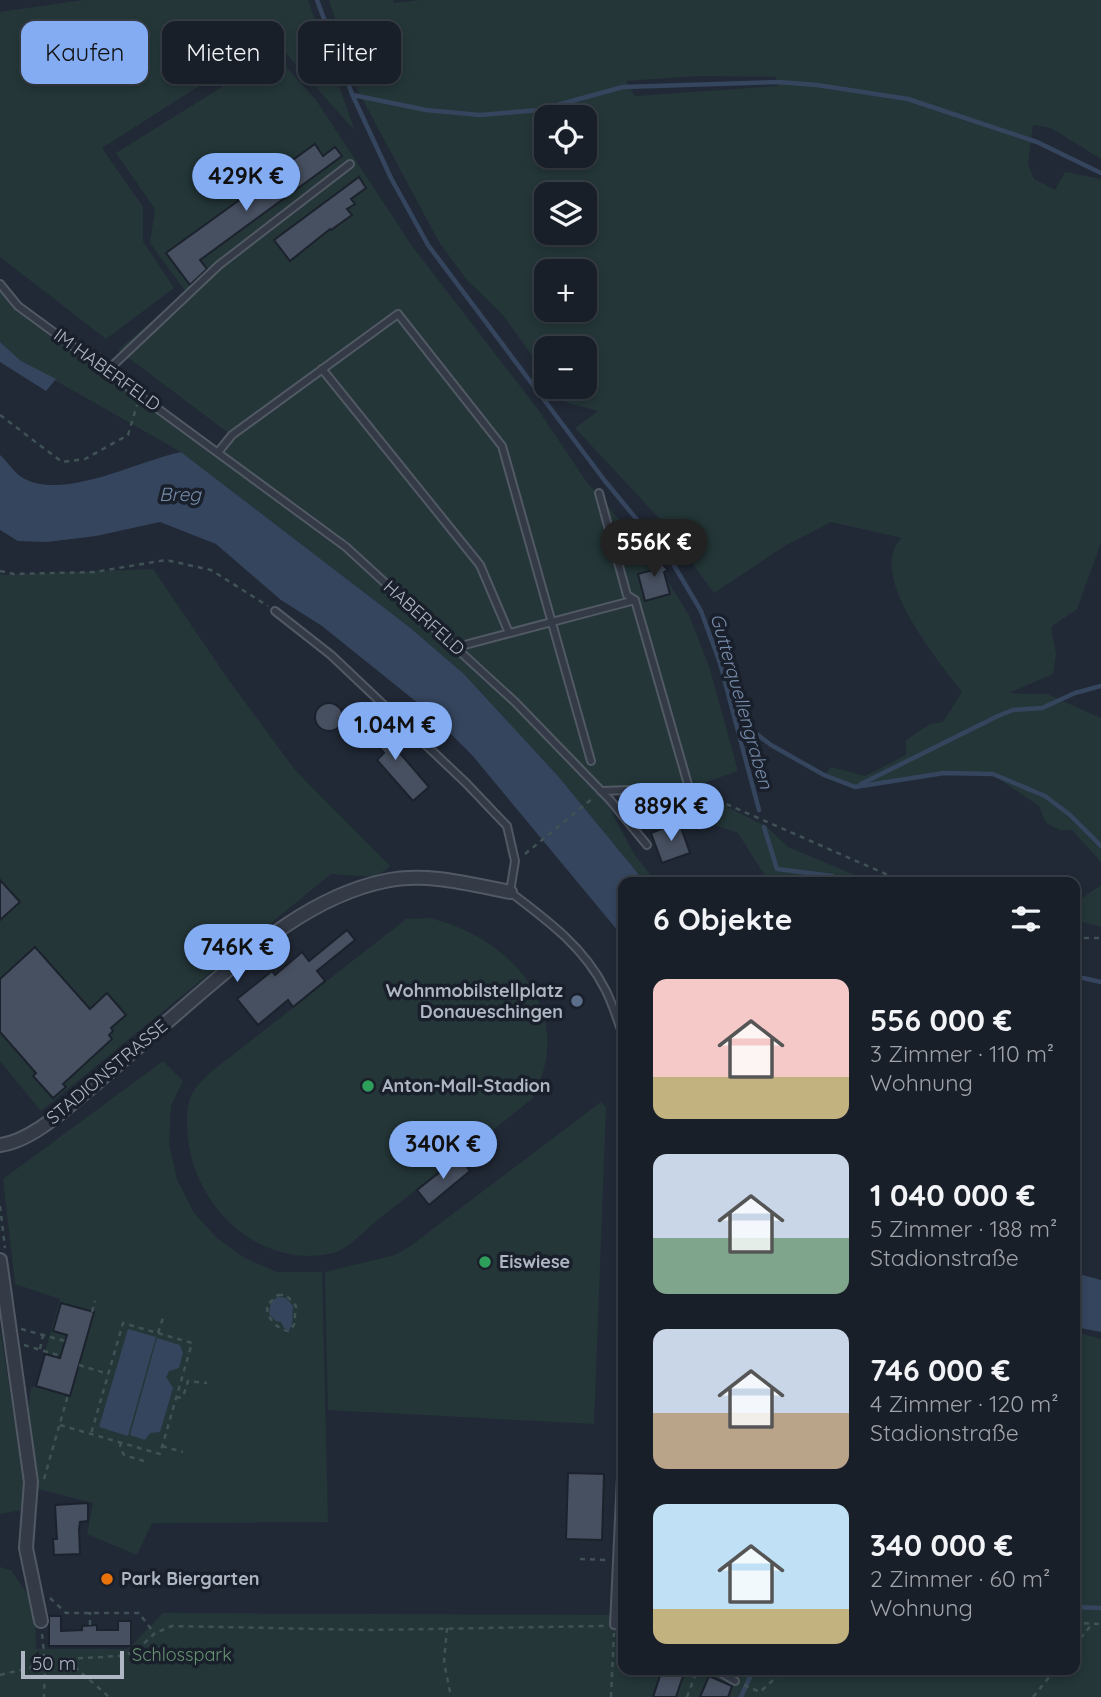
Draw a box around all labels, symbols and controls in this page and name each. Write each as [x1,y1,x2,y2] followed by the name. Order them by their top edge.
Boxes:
[21,21,148,84] chip: Kaufen
[162,21,284,84] chip: Mieten
[298,21,401,84] chip: Filter
[534,105,597,399] map controls
[534,105,597,168] button: locate
[189,154,303,213] pin: 429K €
[208,161,284,190] text: 429K €
[534,182,597,245] button: layers
[534,259,597,322] button: +
[50,323,165,416] street label: IM HABERFELD
[534,336,597,399] button: −
[159,482,202,506] water label: Breg
[597,520,711,579] pin: 556K €
[616,527,692,556] text: 556K €
[379,575,470,660] street label: HABERFELD
[705,610,779,792] water label: Gutterquellengraben
[330,702,460,762] pin: 1.04M €
[354,710,436,739] text: 1.04M €
[614,784,728,843] pin: 889K €
[634,791,708,820] text: 889K €
[653,900,792,938] text: 6 Objekte
[1007,900,1045,938] icon: filters
[180,925,294,984] pin: 746K €
[200,932,274,961] text: 746K €
[386,979,563,1023] place label: Wohnmobilstellplatz Donaueschingen
[569,993,585,1009] marker: Wohnmobilstellplatz Donaueschingen
[870,1001,1012,1039] text: 556 000 €
[709,1007,793,1091] icon: home
[41,1014,172,1129] street label: STADIONSTRASSE
[870,1039,1054,1068] text: 3 Zimmer · 110 m²
[870,1068,973,1097] text: Wohnung
[382,1074,550,1097] place label: Anton-Mall-Stadion
[360,1078,376,1094] marker: Anton-Mall-Stadion
[386,1122,500,1181] pin: 340K €
[405,1129,481,1158] text: 340K €
[870,1176,1035,1214] text: 1 040 000 €
[709,1182,793,1266] icon: home
[870,1214,1057,1243] text: 5 Zimmer · 188 m²
[870,1243,1019,1272] text: Stadionstraße
[499,1250,570,1273] place label: Eiswiese
[477,1254,493,1270] marker: Eiswiese
[870,1351,1010,1389] text: 746 000 €
[709,1357,793,1441] icon: home
[870,1389,1058,1418] text: 4 Zimmer · 120 m²
[870,1418,1019,1447] text: Stadionstraße
[870,1526,1013,1564] text: 340 000 €
[709,1532,793,1616] icon: home
[870,1564,1050,1593] text: 2 Zimmer · 60 m²
[121,1567,260,1590] place label: Park Biergarten
[99,1571,115,1587] marker: Park Biergarten
[870,1593,973,1622] text: Wohnung
[132,1643,232,1666] park label: Schlosspark
[21,1648,124,1680] scale bar
[32,1651,76,1675] text: 50 m

